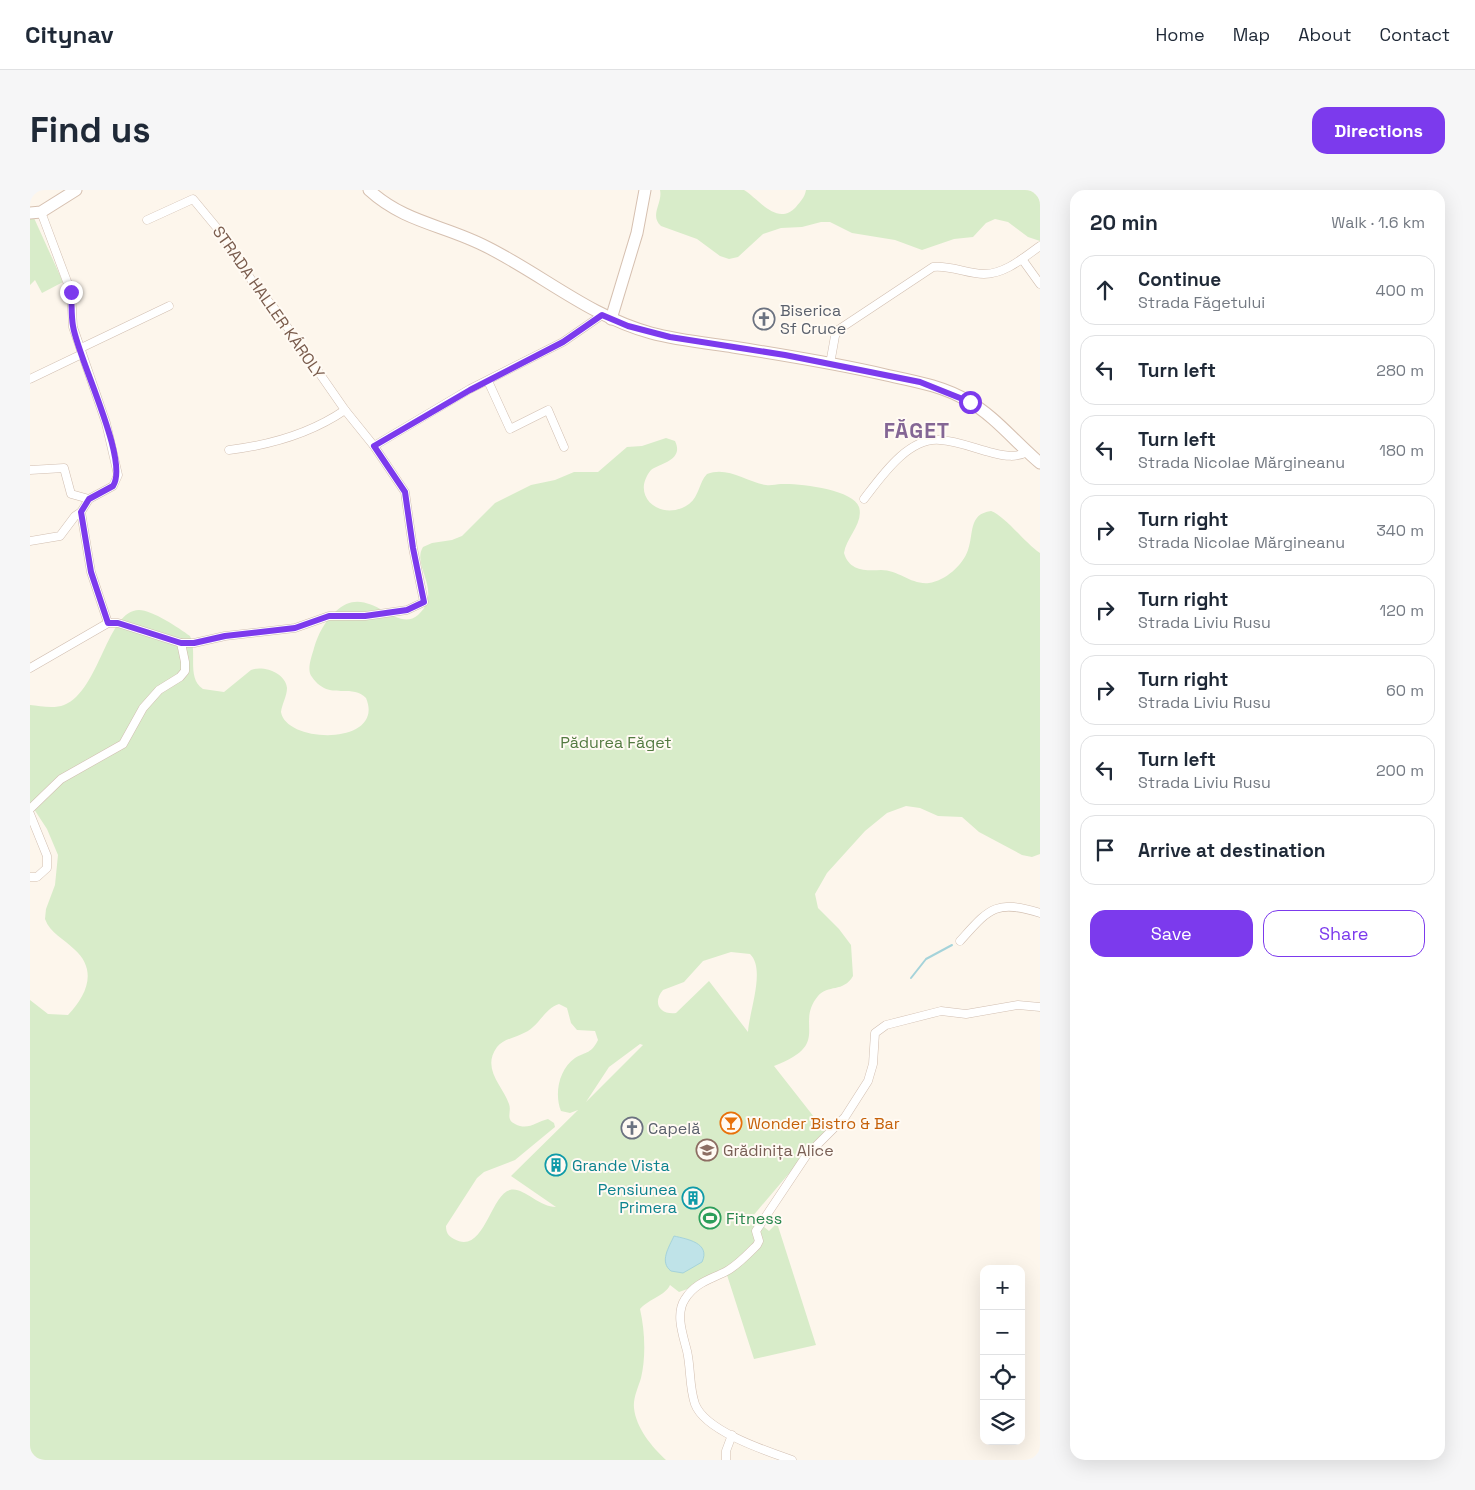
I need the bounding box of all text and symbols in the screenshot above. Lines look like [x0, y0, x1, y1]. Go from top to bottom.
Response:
text: Citynav [25, 19, 114, 50]
text: Home [1156, 23, 1205, 46]
text: Map [1233, 23, 1270, 46]
text: About [1298, 23, 1352, 46]
text: Contact [1380, 23, 1450, 46]
button: Directions [1312, 107, 1445, 154]
text: Find us [30, 108, 151, 152]
text: 20 min [1090, 209, 1158, 236]
text: Walk · 1.6 km [1331, 212, 1425, 233]
street label: STRADA HALLER KÁROLY [208, 222, 329, 383]
text: Continue [1138, 267, 1221, 292]
icon: ahead [1091, 276, 1119, 304]
text: 400 m [1376, 280, 1424, 301]
route end [60, 281, 83, 304]
text: Strada Făgetului [1138, 292, 1265, 313]
place label: Biserica Sf Cruce [780, 300, 846, 339]
church icon: Biserica Sf Cruce [752, 307, 776, 331]
icon: left [1091, 356, 1119, 384]
text: Turn left [1138, 358, 1216, 383]
text: 280 m [1376, 360, 1424, 381]
route start [959, 391, 982, 414]
district label: FĂGET [884, 417, 950, 444]
text: Turn left [1138, 427, 1216, 452]
icon: left [1091, 436, 1119, 464]
text: 180 m [1379, 440, 1424, 461]
text: Strada Nicolae Mărgineanu [1138, 452, 1345, 473]
text: Turn right [1138, 507, 1228, 532]
icon: right [1091, 516, 1119, 544]
text: 340 m [1376, 520, 1424, 541]
text: Strada Nicolae Mărgineanu [1138, 532, 1345, 553]
text: Turn right [1138, 587, 1228, 612]
icon: right [1091, 596, 1119, 624]
text: 120 m [1380, 600, 1424, 621]
text: Strada Liviu Rusu [1138, 612, 1271, 633]
text: Turn right [1138, 667, 1228, 692]
icon: right [1091, 676, 1119, 704]
text: 60 m [1386, 680, 1424, 701]
text: Strada Liviu Rusu [1138, 692, 1271, 713]
park label: Pădurea Făget [560, 732, 672, 753]
text: Turn left [1138, 747, 1216, 772]
icon: left [1091, 756, 1119, 784]
text: 200 m [1376, 760, 1424, 781]
text: Strada Liviu Rusu [1138, 772, 1271, 793]
icon: arrive [1091, 836, 1119, 864]
text: Arrive at destination [1138, 838, 1326, 863]
button: Save [1090, 910, 1253, 957]
button: Share [1263, 910, 1425, 957]
bar icon: Wonder Bistro & Bar [719, 1111, 743, 1135]
place label: Wonder Bistro & Bar [747, 1113, 900, 1134]
church icon: Capelă [620, 1116, 644, 1140]
place label: Capelă [648, 1118, 700, 1139]
school or university icon: Grădinița Alice [695, 1138, 719, 1162]
place label: Grădinița Alice [723, 1140, 834, 1161]
building icon: Grande Vista [544, 1153, 568, 1177]
place label: Grande Vista [572, 1155, 670, 1176]
place label: Pensiunea Primera [598, 1179, 677, 1218]
building icon: Pensiunea Primera [681, 1186, 705, 1210]
sports icon: Fitness [698, 1206, 722, 1230]
place label: Fitness [726, 1208, 782, 1229]
map controls [980, 1265, 1025, 1445]
button: + [980, 1265, 1025, 1310]
button: − [980, 1310, 1025, 1355]
button: locate [980, 1355, 1025, 1400]
button: layers [980, 1400, 1025, 1445]

